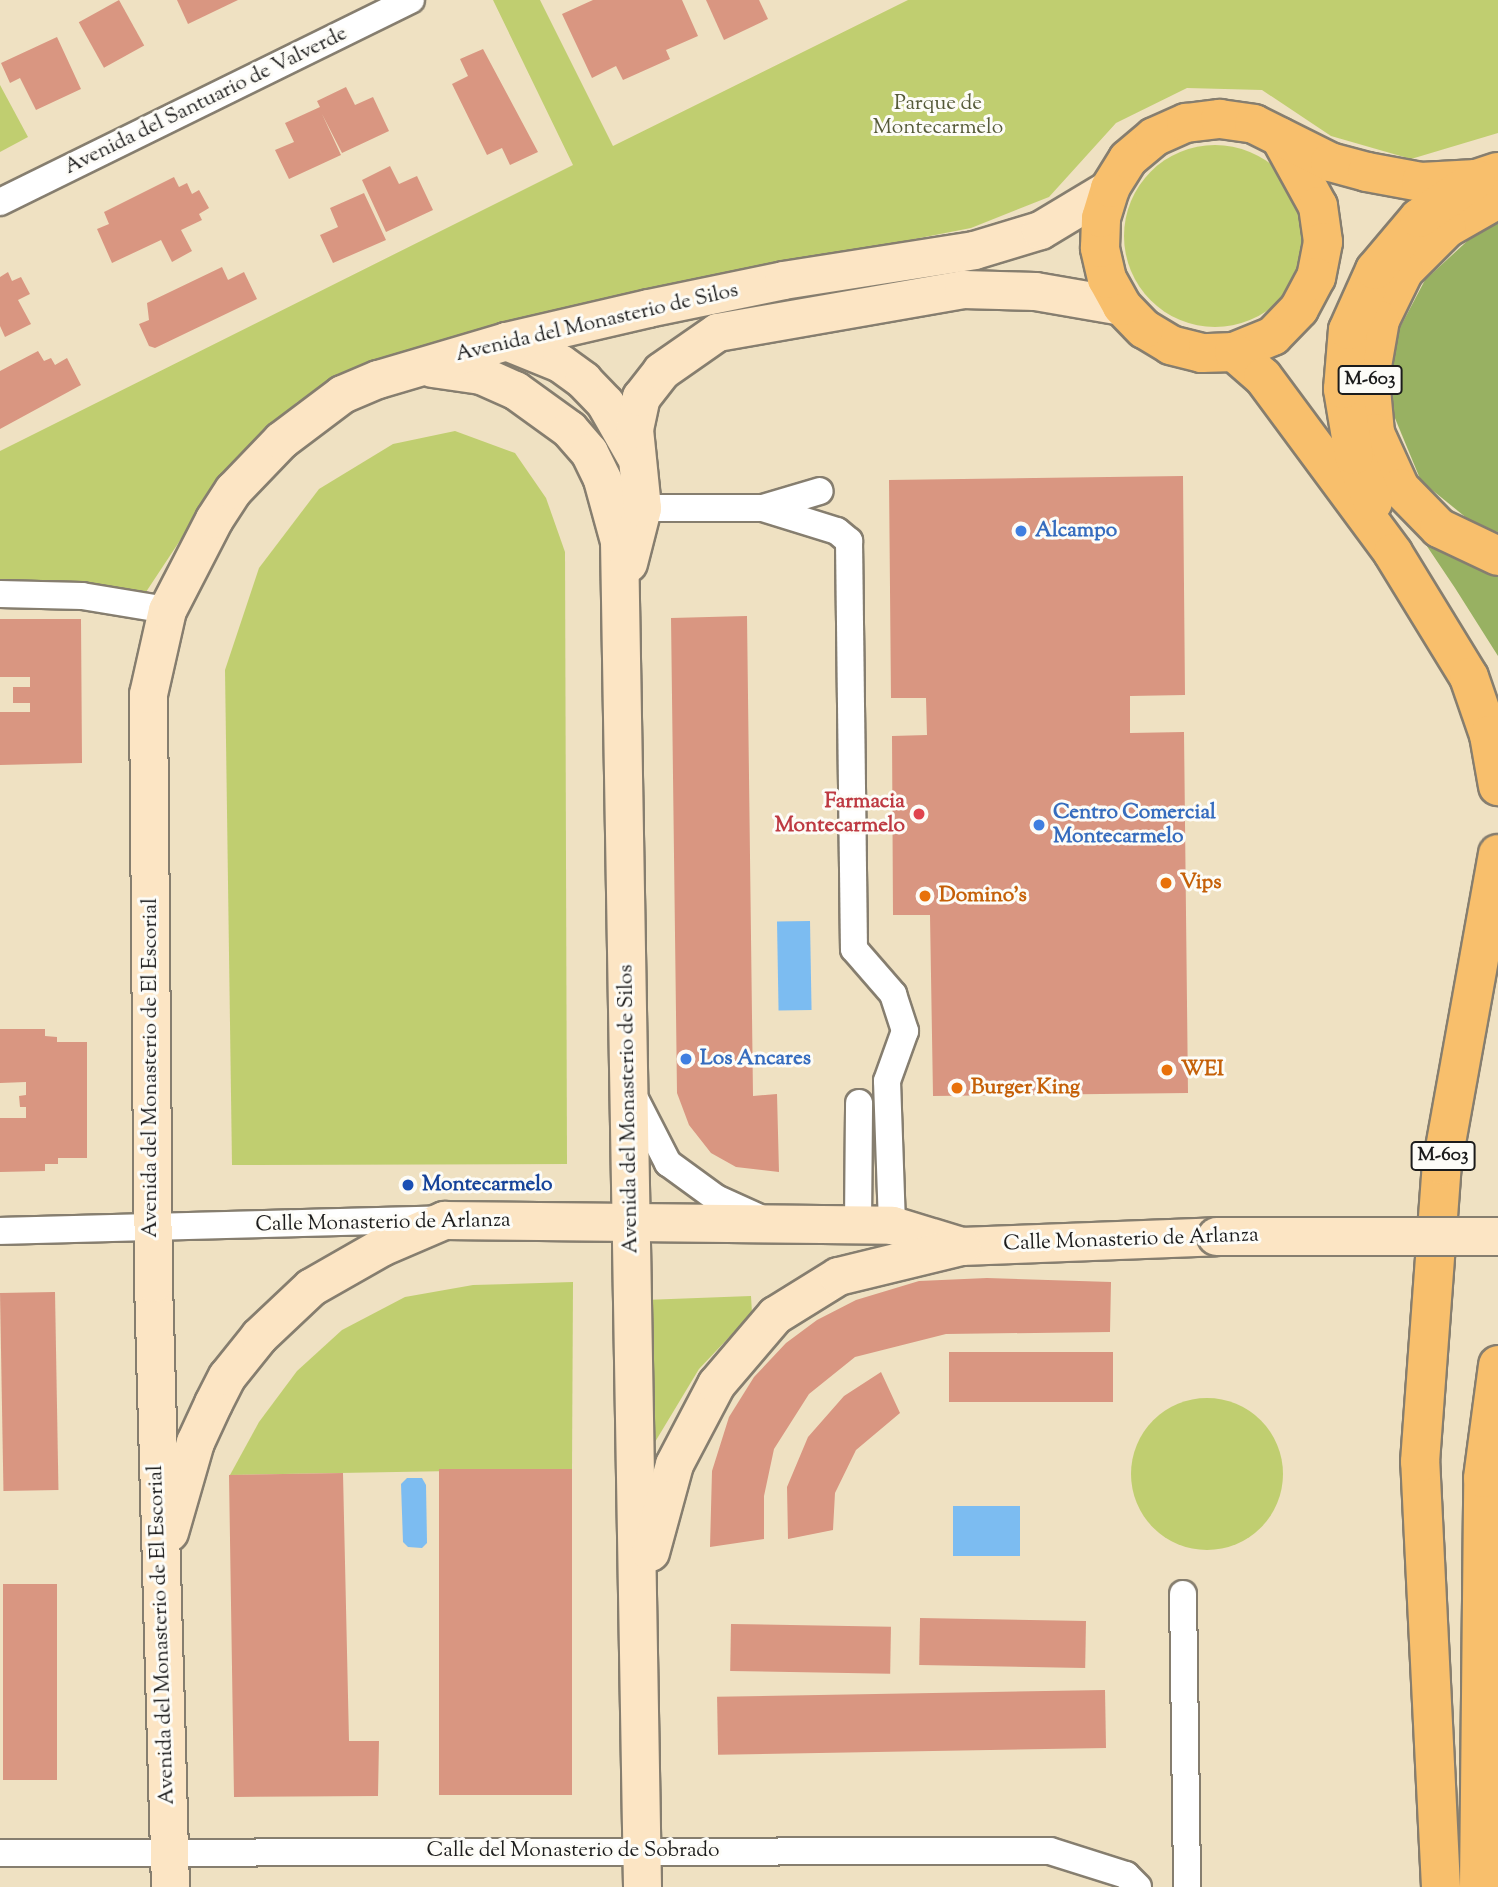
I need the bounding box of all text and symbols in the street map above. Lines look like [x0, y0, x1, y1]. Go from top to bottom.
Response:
street label: Avenida del Santuario de Valverde [61, 21, 351, 181]
park label: Parque de Montecarmelo [873, 91, 1003, 141]
street label: Avenida del Monasterio de Silos [453, 278, 741, 368]
road number: M-603 [1337, 364, 1403, 396]
place label: Alcampo [1035, 518, 1117, 544]
marker: Alcampo [1013, 523, 1029, 539]
place label: Farmacia Montecarmelo [775, 789, 905, 839]
place label: Centro Comercial Montecarmelo [1053, 800, 1216, 850]
marker: Farmacia Montecarmelo [911, 806, 927, 822]
marker: Centro Comercial Montecarmelo [1031, 817, 1047, 833]
place label: Vips [1180, 870, 1221, 896]
marker: Vips [1158, 875, 1174, 891]
place label: Domino's [939, 883, 1027, 909]
marker: Domino's [917, 888, 933, 904]
street label: Avenida del Monasterio de El Escorial [138, 898, 164, 1238]
street label: Avenida del Monasterio de Silos [614, 964, 644, 1254]
place label: Los Ancares [700, 1046, 811, 1072]
marker: Los Ancares [678, 1051, 694, 1067]
place label: WEI [1181, 1057, 1224, 1083]
marker: WEI [1159, 1062, 1175, 1078]
place label: Burger King [971, 1075, 1080, 1101]
marker: Burger King [949, 1080, 965, 1096]
road number: M-603 [1410, 1140, 1476, 1172]
place label: Montecarmelo [422, 1172, 552, 1198]
marker: Montecarmelo [400, 1177, 416, 1193]
street label: Calle Monasterio de Arlanza [255, 1208, 511, 1238]
street label: Calle Monasterio de Arlanza [1003, 1223, 1259, 1257]
street label: Avenida del Monasterio de El Escorial [143, 1465, 181, 1805]
street label: Calle del Monasterio de Sobrado [427, 1838, 719, 1864]

